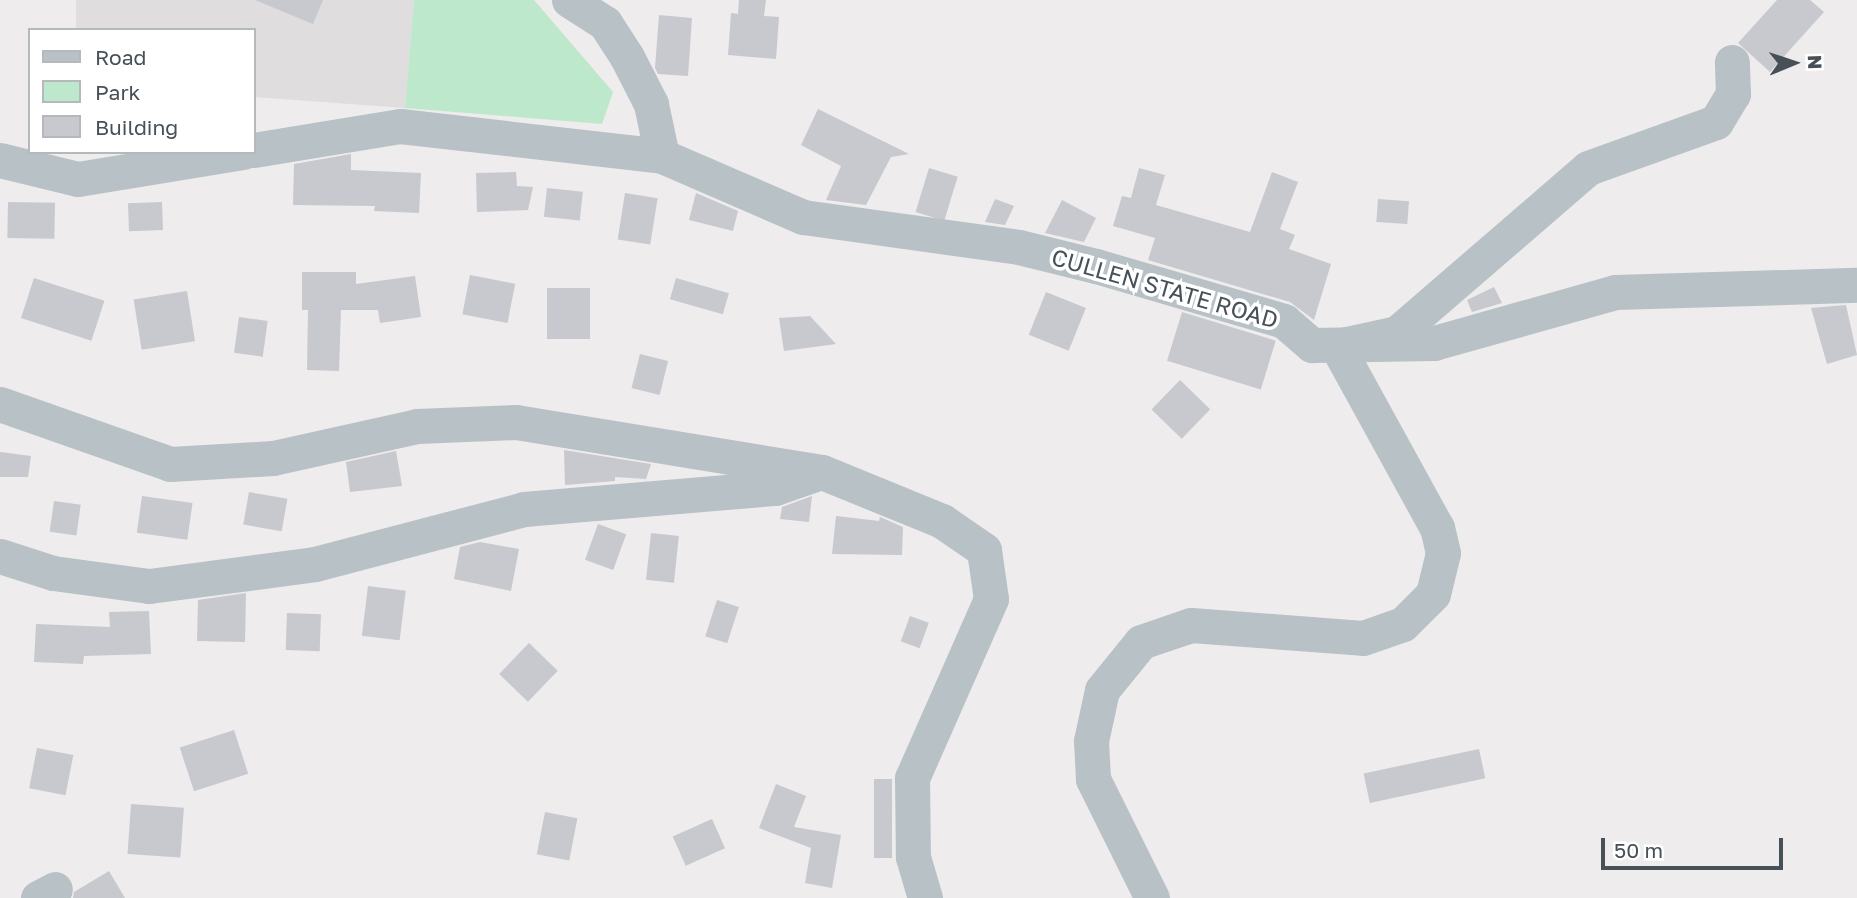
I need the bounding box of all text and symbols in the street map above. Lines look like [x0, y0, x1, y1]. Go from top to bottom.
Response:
legend [28, 28, 256, 154]
north arrow [1759, 28, 1829, 98]
text: Road [95, 44, 146, 70]
text: N [1804, 55, 1827, 70]
text: Park [95, 79, 140, 105]
text: Building [95, 114, 178, 140]
street label: CULLEN STATE ROAD [1049, 242, 1281, 334]
scale bar [1605, 824, 1787, 868]
text: 50 m [1614, 837, 1663, 863]

